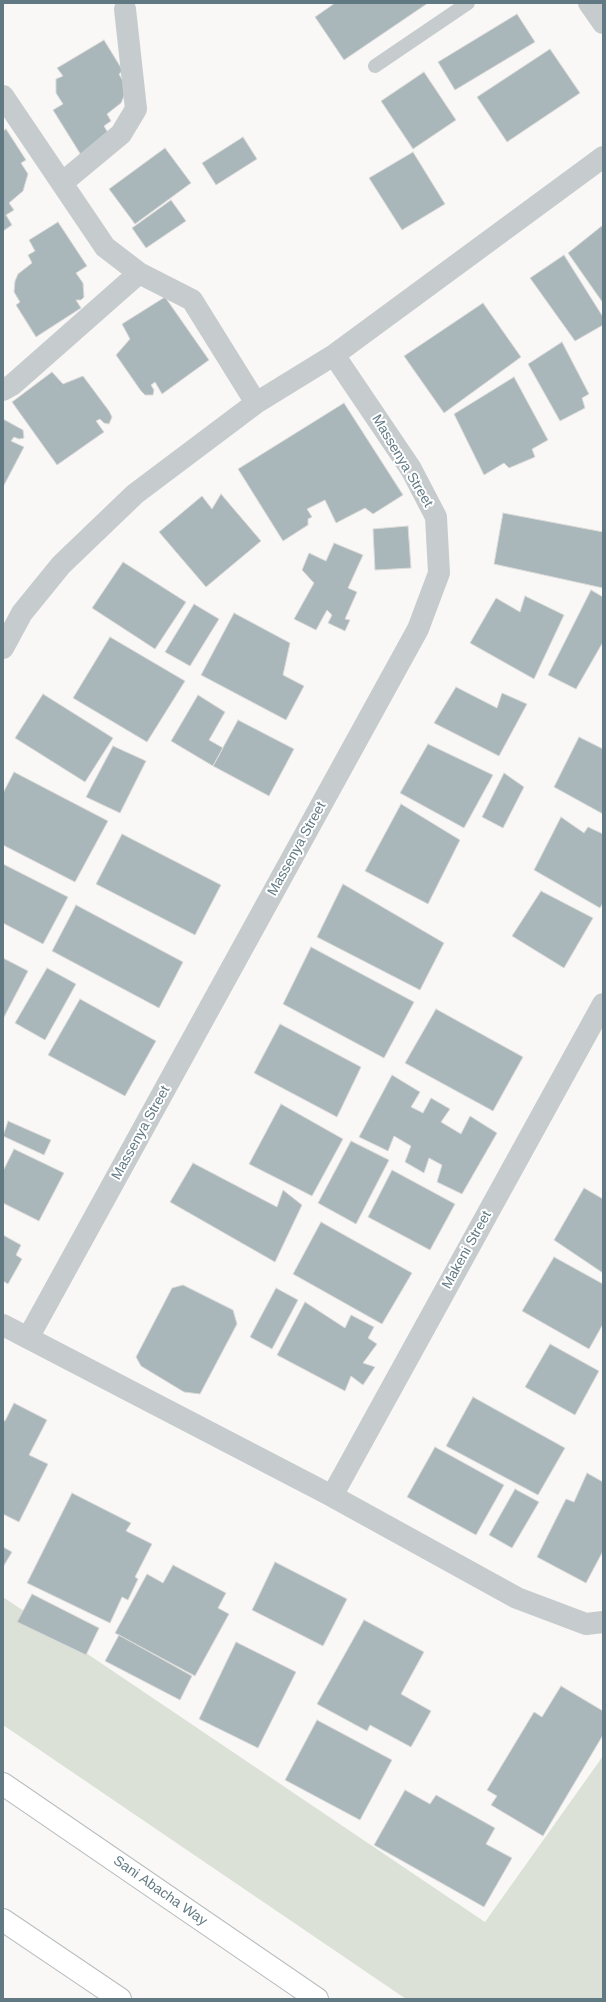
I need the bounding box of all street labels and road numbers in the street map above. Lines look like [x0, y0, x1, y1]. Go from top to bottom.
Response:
street label: Massenya Street [368, 412, 436, 510]
street label: Massenya Street [264, 799, 330, 899]
street label: Massenya Street [108, 1083, 174, 1183]
street label: Makeni Street [439, 1208, 495, 1292]
street label: Sani Abacha Way [110, 1852, 210, 1930]

